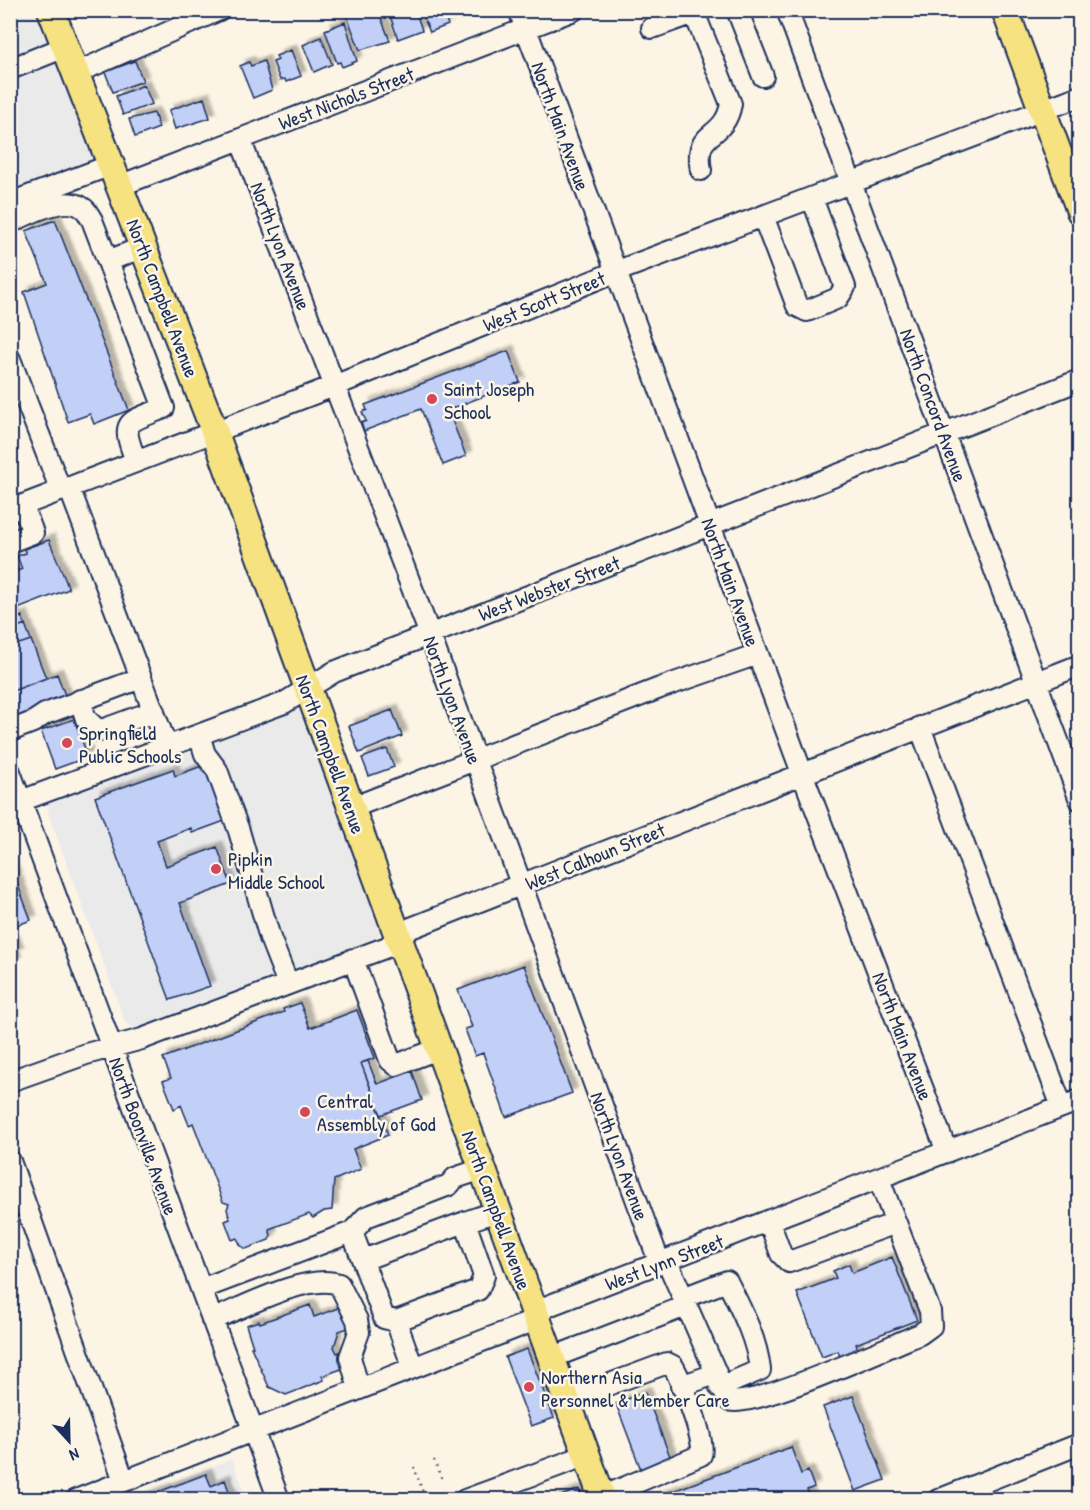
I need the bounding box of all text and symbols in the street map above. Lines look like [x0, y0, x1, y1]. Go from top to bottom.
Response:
street label: North Main Avenue [525, 58, 597, 194]
street label: West Nichols Street [274, 59, 419, 136]
street label: North Lyon Avenue [244, 178, 318, 314]
street label: North Campbell Avenue [120, 215, 206, 381]
street label: West Scott Street [479, 264, 610, 338]
street label: North Concord Avenue [894, 325, 974, 485]
place label: Saint Joseph School [444, 375, 534, 425]
marker: Saint Joseph School [425, 392, 439, 406]
street label: North Main Avenue [695, 514, 767, 650]
street label: West Webster Street [474, 548, 625, 627]
street label: North Lyon Avenue [417, 632, 489, 768]
street label: North Campbell Avenue [290, 671, 372, 837]
place label: Springfield Public Schools [79, 719, 182, 769]
marker: Springfield Public Schools [60, 736, 74, 750]
street label: West Calhoun Street [521, 815, 670, 896]
place label: Pipkin Middle School [228, 845, 325, 895]
marker: Pipkin Middle School [209, 862, 223, 876]
street label: North Main Avenue [866, 968, 940, 1104]
street label: North Boonville Avenue [103, 1053, 185, 1219]
place label: Central Assembly of God [317, 1087, 436, 1137]
street label: North Lyon Avenue [584, 1088, 656, 1224]
marker: Central Assembly of God [298, 1105, 312, 1119]
street label: North Campbell Avenue [456, 1127, 538, 1293]
street label: West Lynn Street [601, 1227, 728, 1297]
place label: Northern Asia Personnel & Member Care [541, 1363, 730, 1413]
marker: Northern Asia Personnel & Member Care [522, 1380, 536, 1394]
north arrow [39, 1411, 99, 1471]
text: N [66, 1443, 83, 1467]

